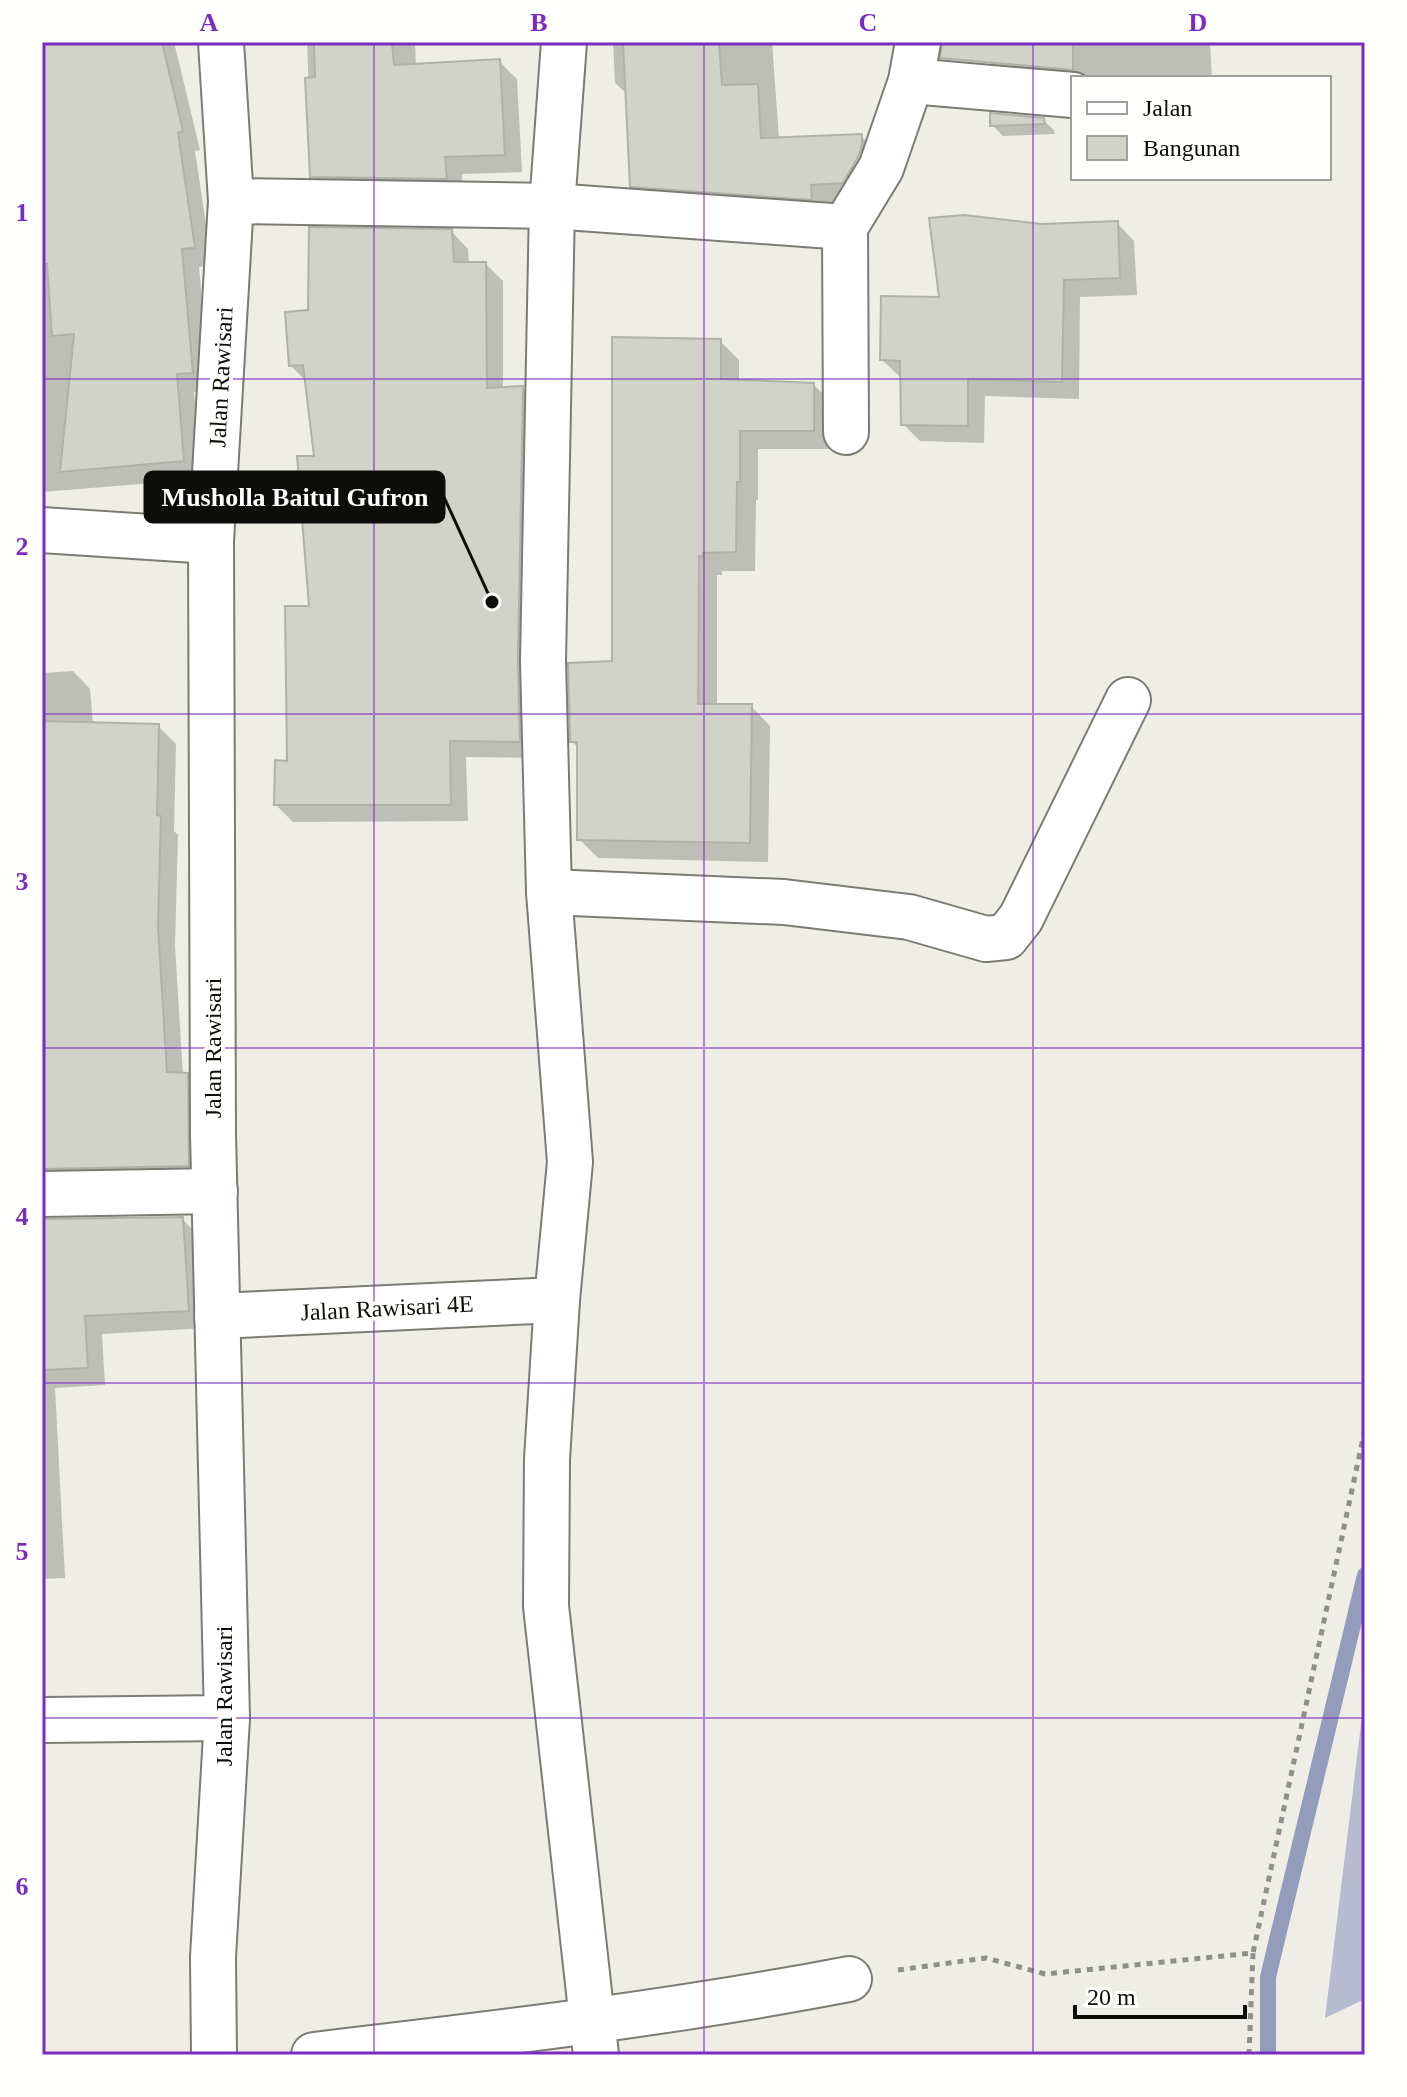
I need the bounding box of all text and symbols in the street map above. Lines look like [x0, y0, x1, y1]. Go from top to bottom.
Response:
text: A [200, 8, 219, 37]
text: B [530, 8, 548, 37]
text: C [859, 8, 877, 37]
text: D [1189, 8, 1207, 37]
legend [1071, 76, 1331, 180]
text: Jalan [1143, 95, 1192, 121]
text: Bangunan [1143, 135, 1240, 161]
text: 1 [16, 198, 29, 227]
street label: Jalan Rawisari [204, 306, 238, 448]
callout: Musholla Baitul Gufron [145, 472, 444, 522]
text: Musholla Baitul Gufron [162, 483, 429, 512]
text: 2 [16, 532, 29, 561]
text: 3 [16, 867, 29, 896]
street label: Jalan Rawisari [200, 977, 226, 1118]
text: 4 [16, 1202, 29, 1231]
street label: Jalan Rawisari 4E [300, 1290, 474, 1326]
text: 5 [16, 1537, 29, 1566]
street label: Jalan Rawisari [211, 1625, 237, 1766]
text: 6 [16, 1872, 29, 1901]
scale bar [1075, 1969, 1245, 2019]
text: 20 m [1087, 1984, 1136, 2010]

